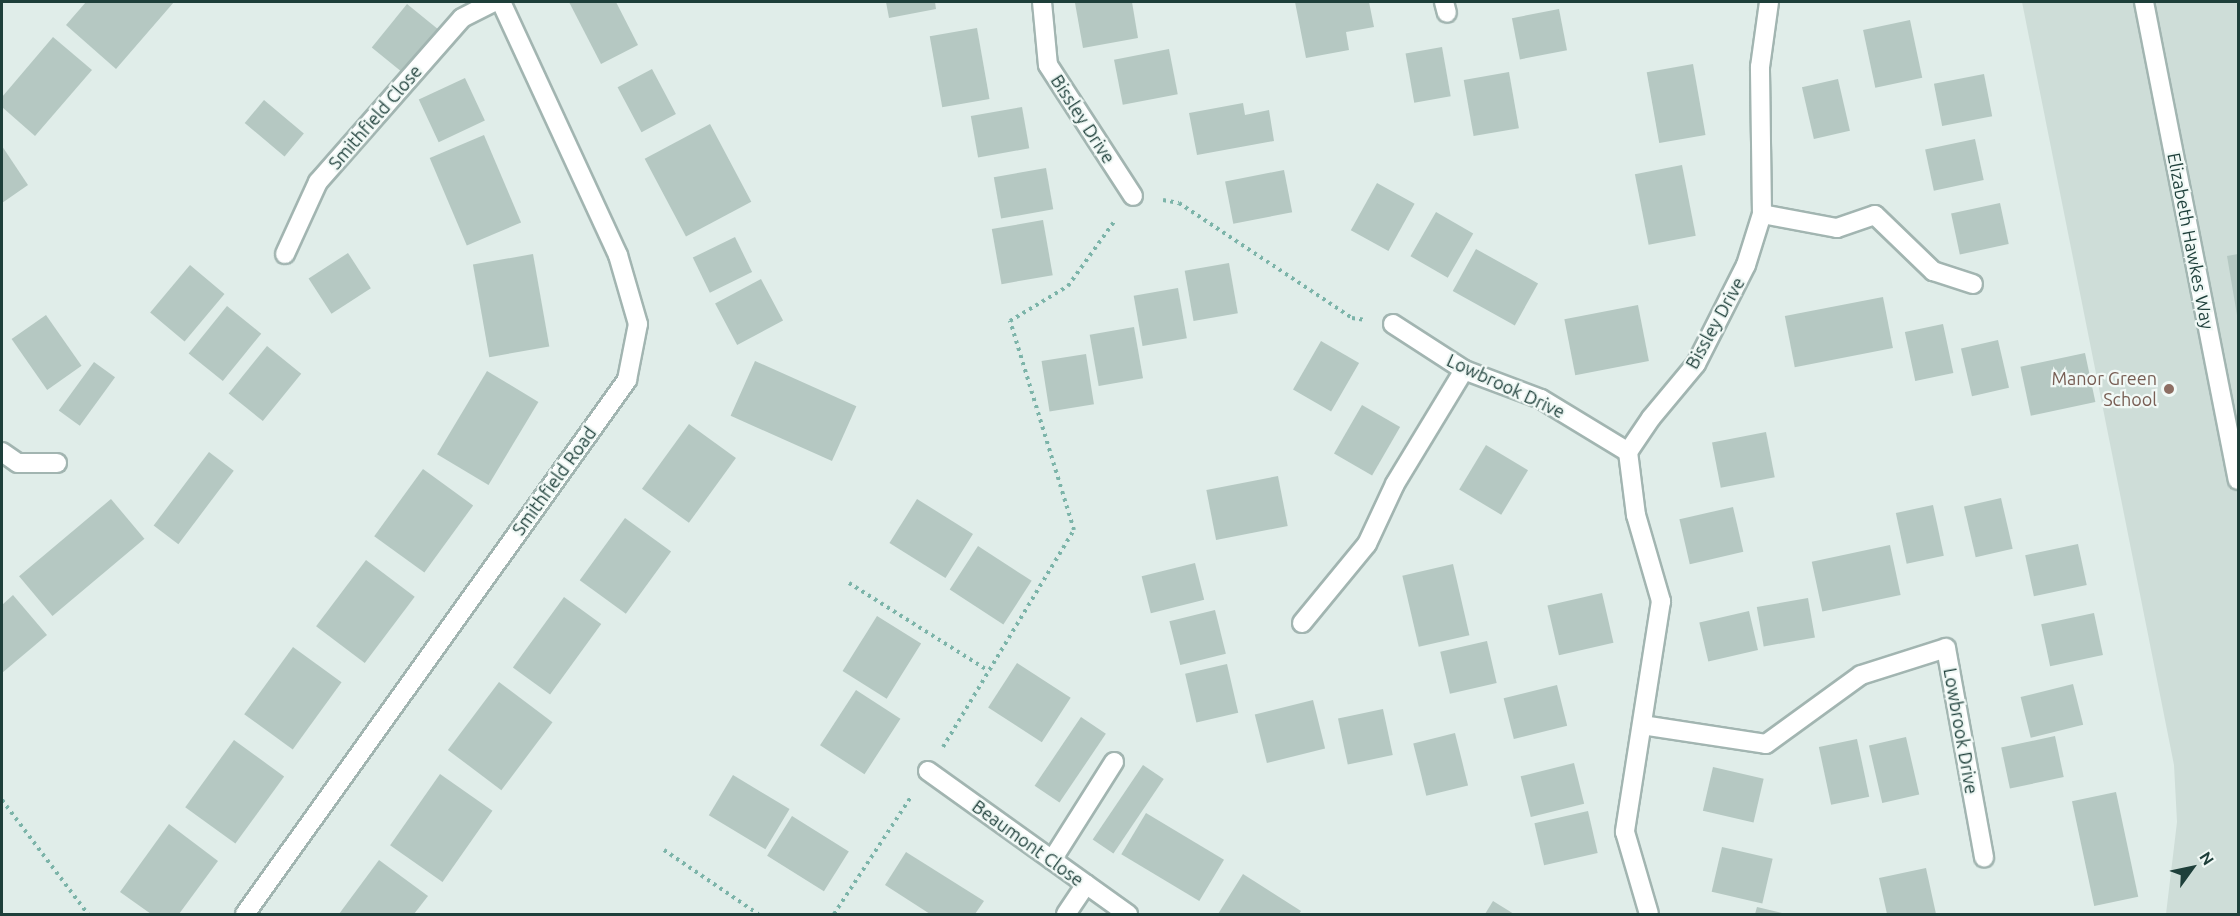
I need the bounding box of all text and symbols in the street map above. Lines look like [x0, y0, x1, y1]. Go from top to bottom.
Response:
street label: Smithfield Close [324, 60, 426, 174]
street label: Bissley Drive [1046, 71, 1120, 167]
street label: Elizabeth Hawkes Way [2163, 151, 2219, 331]
street label: Bissley Drive [1681, 273, 1749, 373]
street label: Lowbrook Drive [1444, 349, 1568, 423]
place label: Manor Green School [2051, 368, 2157, 410]
marker: Manor Green School [2162, 382, 2176, 396]
street label: Smithfield Road [507, 423, 601, 539]
street label: Lowbrook Drive [1939, 666, 1983, 796]
street label: Beaumont Close [968, 795, 1088, 891]
north arrow [2162, 838, 2222, 898]
text: N [2196, 848, 2218, 868]

